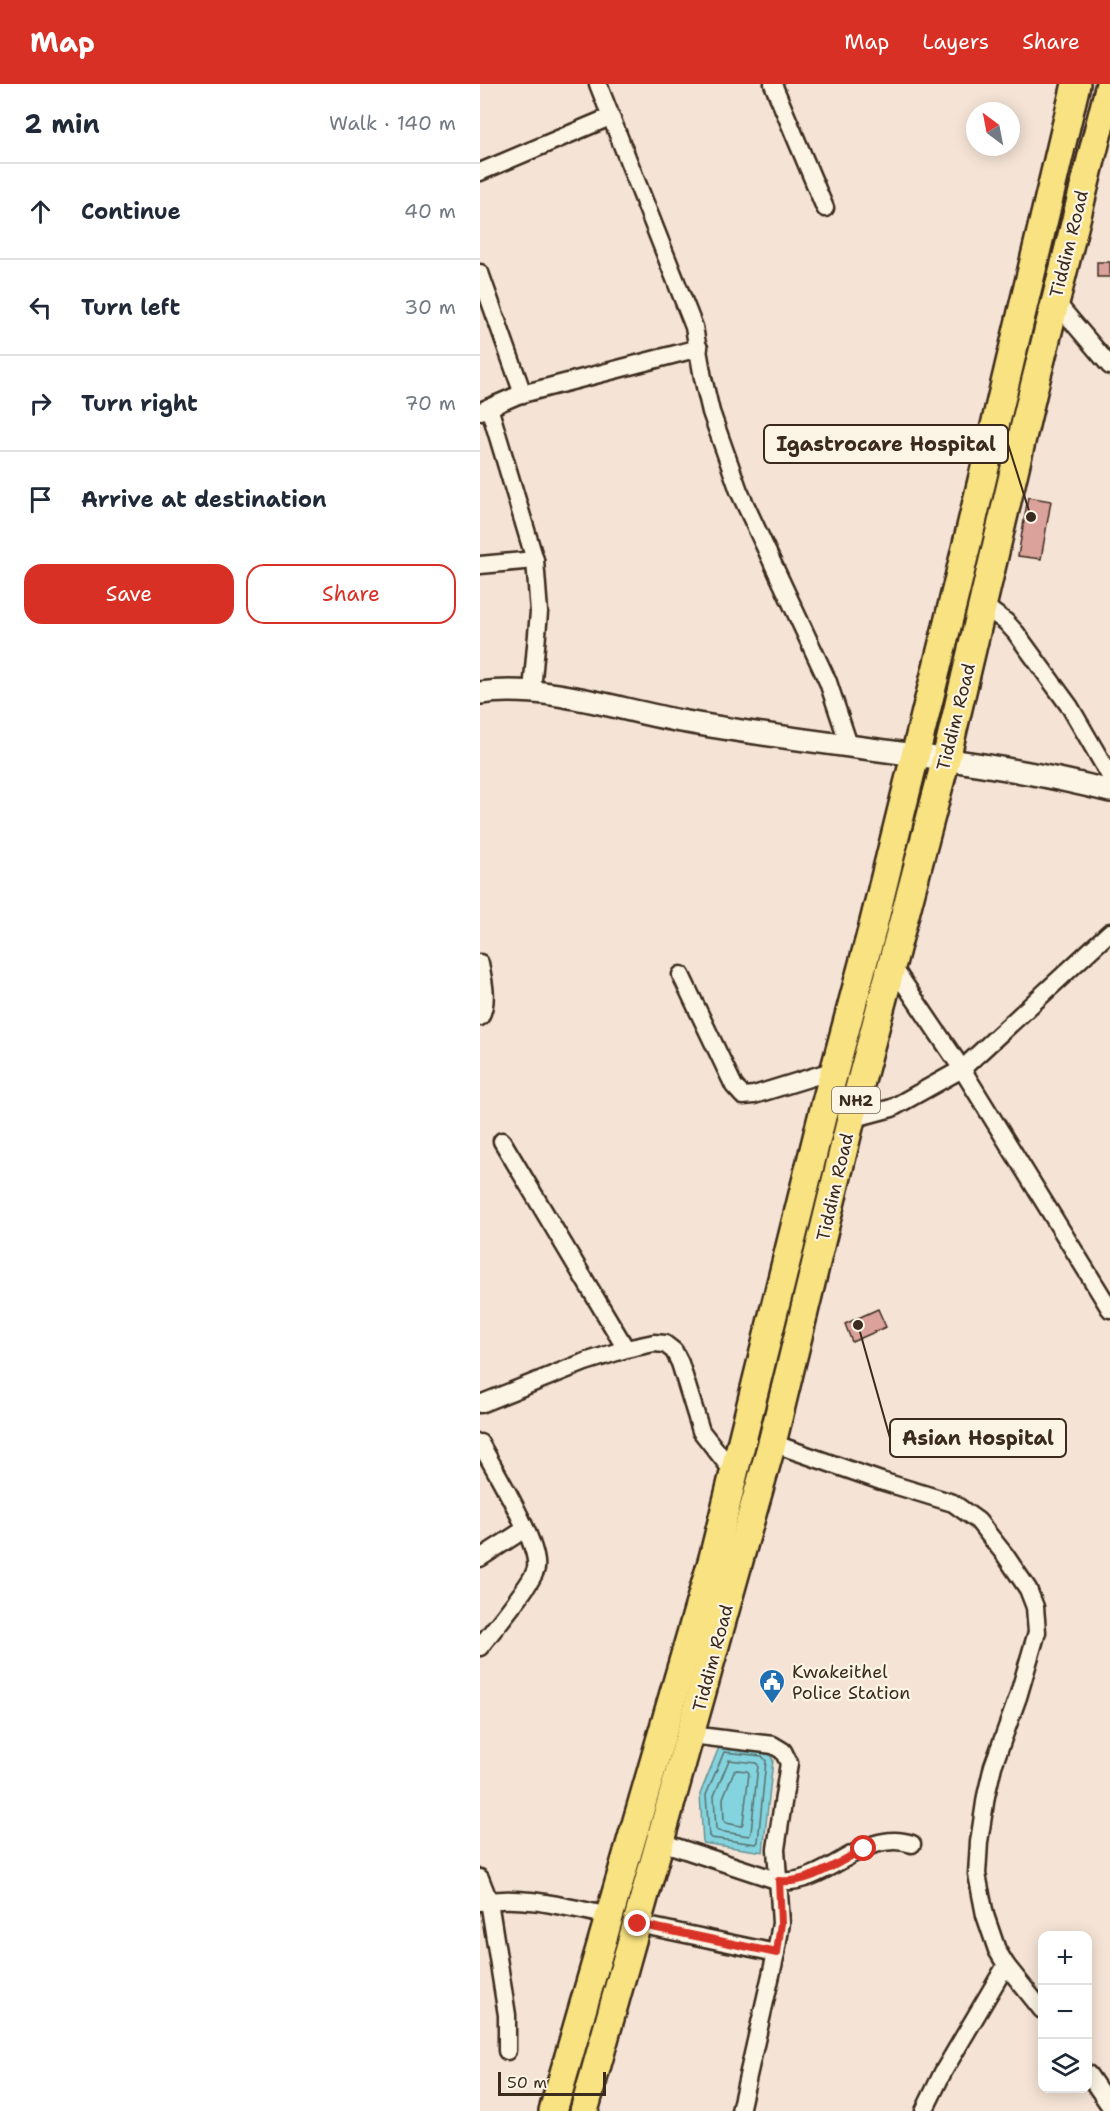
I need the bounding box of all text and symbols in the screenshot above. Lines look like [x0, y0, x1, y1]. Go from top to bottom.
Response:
text: Map [30, 23, 95, 61]
text: Map [844, 28, 889, 56]
text: Layers [922, 28, 989, 56]
text: Share [1022, 28, 1080, 56]
north arrow [966, 102, 1020, 156]
text: 2 min [24, 106, 100, 141]
text: Walk · 140 m [329, 110, 456, 136]
street label: Tiddim Road [1044, 188, 1094, 300]
icon: ahead [24, 195, 57, 228]
text: Continue [81, 197, 181, 226]
text: 40 m [404, 198, 456, 224]
icon: left [24, 291, 57, 324]
text: Turn left [81, 293, 180, 322]
text: 30 m [404, 294, 456, 320]
icon: right [24, 387, 57, 420]
text: Turn right [81, 389, 198, 418]
text: 70 m [404, 390, 456, 416]
callout: Igastrocare Hospital [764, 425, 1008, 463]
text: Igastrocare Hospital [776, 431, 996, 457]
icon: arrive [24, 483, 57, 516]
text: Arrive at destination [81, 485, 327, 514]
button: Save [24, 564, 234, 624]
button: Share [246, 564, 456, 624]
street label: Tiddim Road [931, 661, 981, 773]
road number: NH2 [832, 1087, 880, 1113]
street label: Tiddim Road [811, 1131, 859, 1243]
callout: Asian Hospital [890, 1419, 1066, 1457]
text: Asian Hospital [902, 1425, 1054, 1451]
street label: Tiddim Road [687, 1602, 739, 1714]
place label: Kwakeithel Police Station [792, 1660, 910, 1705]
public building icon: Kwakeithel Police Station [757, 1667, 787, 1705]
route start [850, 1835, 876, 1861]
route end [624, 1910, 650, 1936]
map controls [1038, 1931, 1092, 2093]
button: + [1038, 1931, 1092, 1985]
button: − [1038, 1985, 1092, 2039]
button: layers [1038, 2039, 1092, 2093]
scale bar [498, 2069, 606, 2096]
text: 50 m [507, 2072, 547, 2093]

